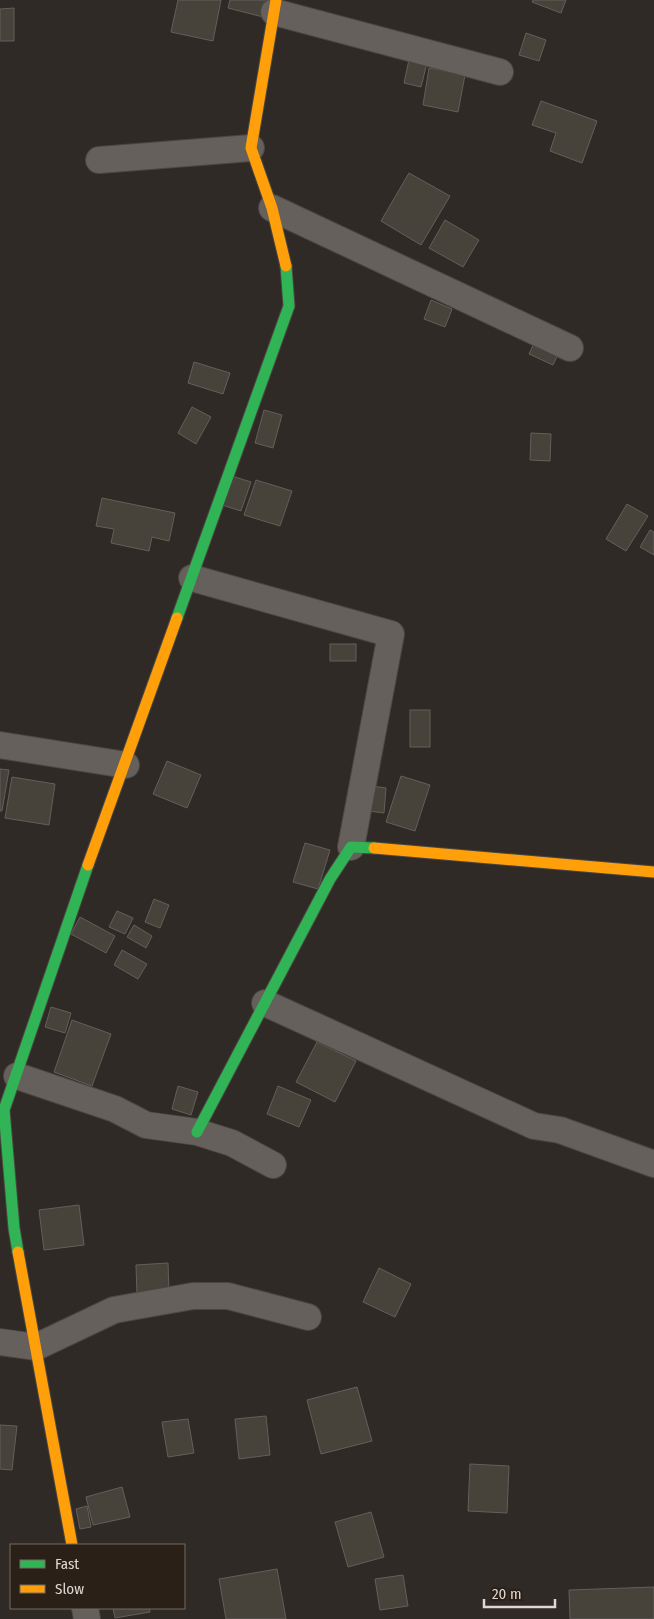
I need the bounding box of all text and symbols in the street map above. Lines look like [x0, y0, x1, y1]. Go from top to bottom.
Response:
legend [10, 1544, 185, 1609]
text: Fast [55, 1555, 79, 1573]
scale bar [484, 1576, 555, 1608]
text: Slow [55, 1580, 84, 1598]
text: 20 m [492, 1585, 522, 1603]

